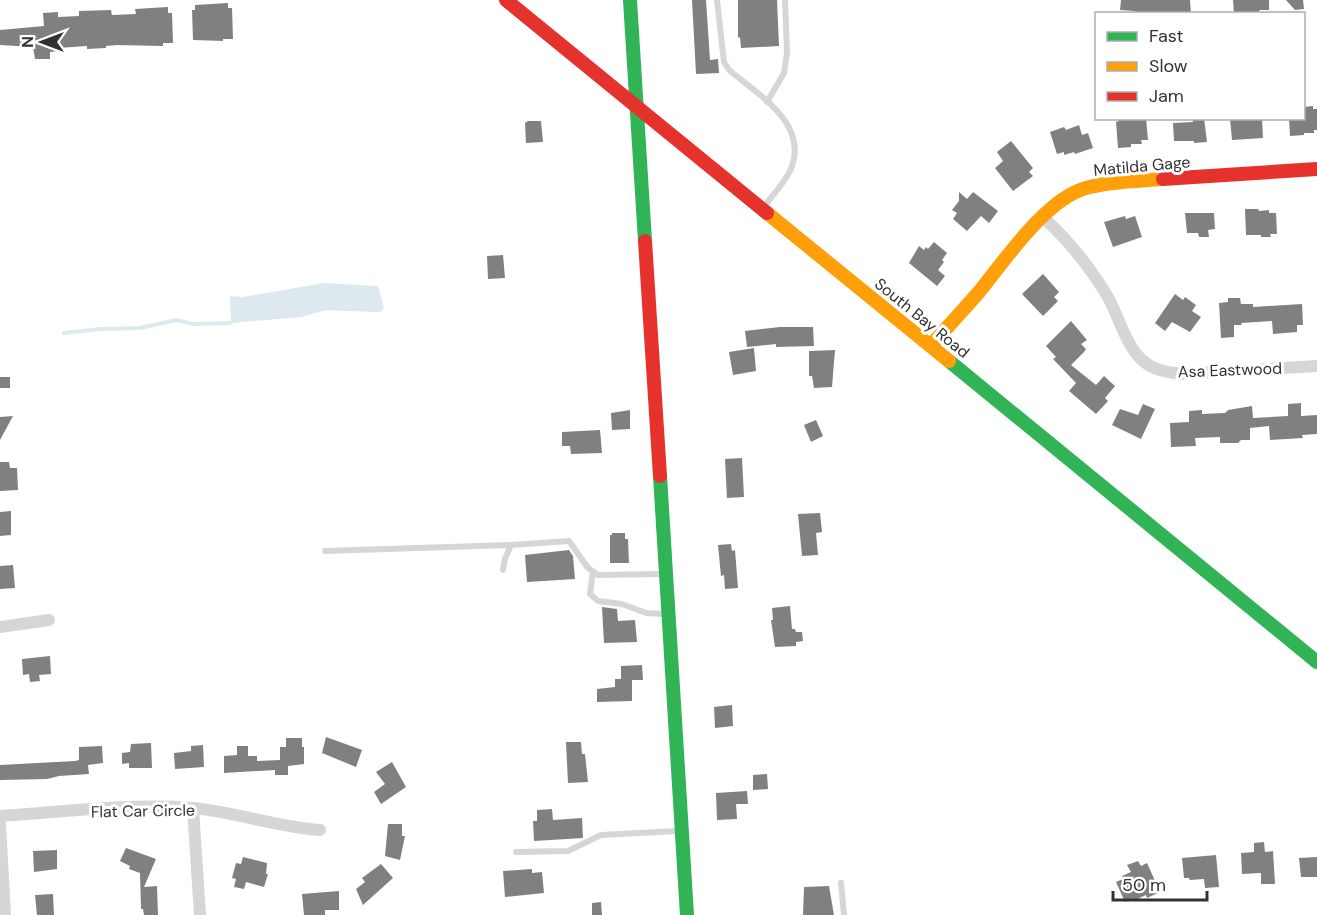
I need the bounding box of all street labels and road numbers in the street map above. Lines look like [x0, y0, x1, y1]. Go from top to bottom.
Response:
street label: Matilda Gage [1093, 151, 1191, 181]
street label: South Bay Road [870, 273, 974, 363]
street label: Asa Eastwood [1178, 358, 1282, 382]
street label: Flat Car Circle [91, 800, 195, 822]

